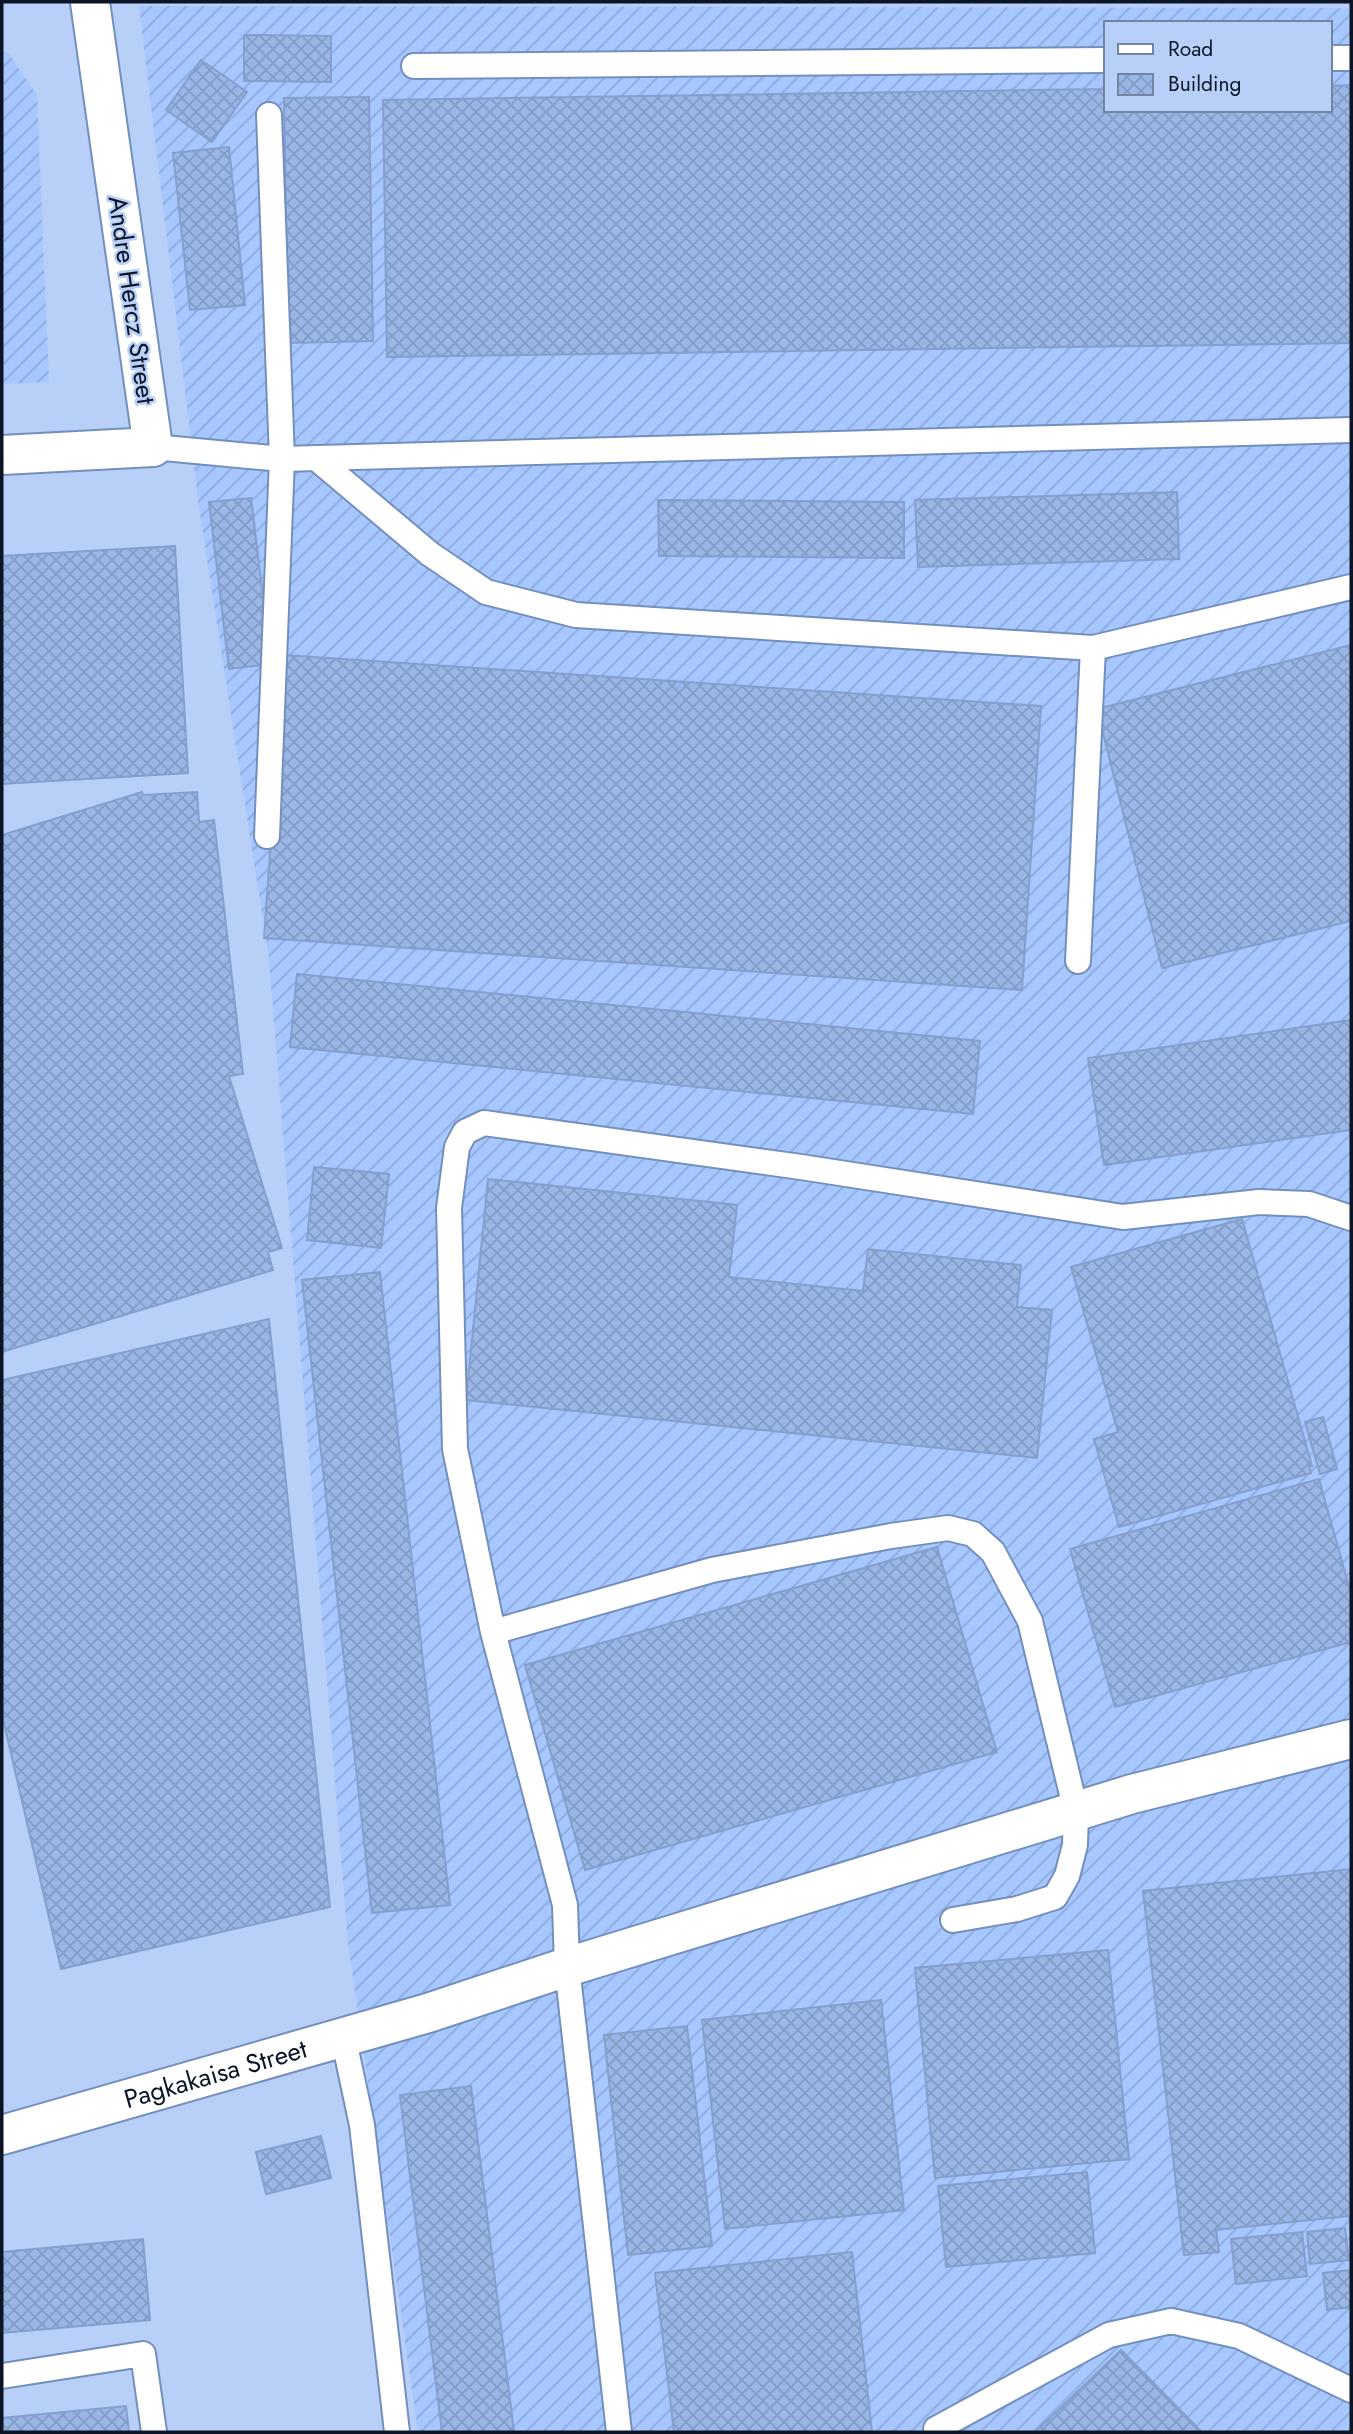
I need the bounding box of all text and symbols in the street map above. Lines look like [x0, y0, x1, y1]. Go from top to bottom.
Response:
legend [1104, 21, 1332, 112]
text: Road [1168, 34, 1213, 64]
text: Building [1168, 69, 1241, 99]
street label: Andre Hercz Street [99, 193, 166, 407]
street label: Pagkakaisa Street [120, 2029, 312, 2118]

